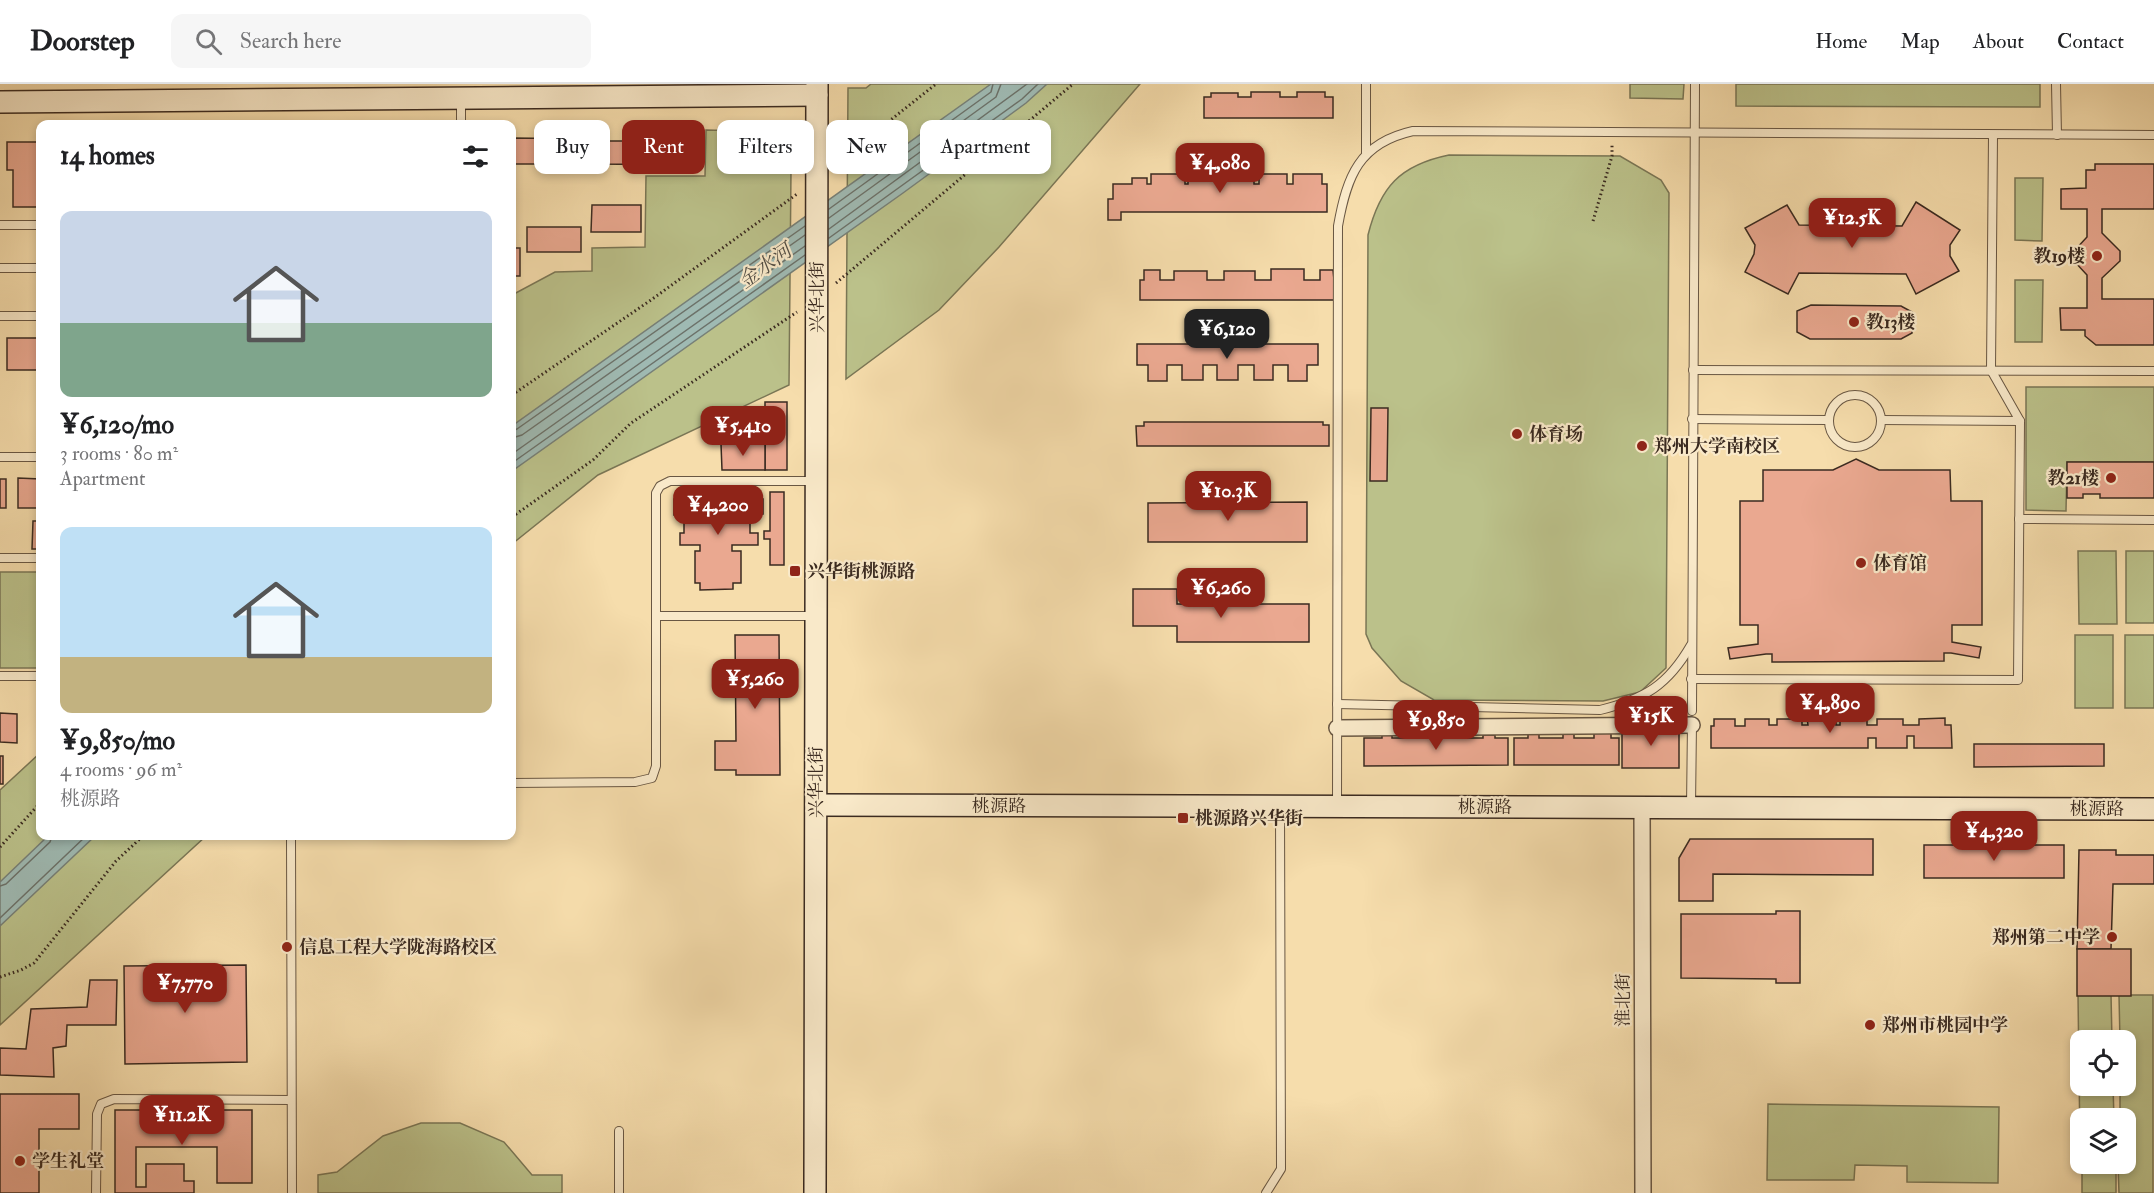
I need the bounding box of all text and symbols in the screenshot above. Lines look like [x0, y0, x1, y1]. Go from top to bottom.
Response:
search box [171, 14, 591, 68]
text: Doorstep [30, 24, 135, 59]
icon: search [192, 25, 225, 58]
text: Search here [240, 27, 341, 55]
text: Home [1815, 28, 1867, 55]
text: Map [1900, 28, 1940, 55]
text: About [1973, 28, 2024, 55]
text: Contact [2057, 28, 2124, 55]
chip: Buy [534, 120, 610, 174]
chip: Rent [622, 120, 705, 174]
chip: Filters [717, 120, 814, 174]
chip: New [826, 120, 908, 174]
chip: Apartment [920, 120, 1051, 174]
text: 14 homes [60, 140, 155, 172]
icon: filters [459, 140, 492, 173]
pin: ¥4,080 [1171, 143, 1269, 194]
text: ¥4,080 [1190, 150, 1250, 175]
pin: ¥12.5K [1803, 198, 1901, 249]
text: ¥12.5K [1823, 205, 1881, 230]
water label: 金水河 [733, 236, 799, 294]
place label: 教19楼 [2033, 245, 2085, 268]
marker: 教19楼 [2090, 249, 2104, 263]
icon: home [222, 250, 330, 358]
street label: 兴华北街 [806, 261, 829, 333]
pin: ¥6,120 [1178, 309, 1276, 360]
place label: 教13楼 [1866, 311, 1915, 334]
marker: 教13楼 [1847, 315, 1861, 329]
text: ¥6,120 [1198, 316, 1256, 341]
pin: ¥5,410 [694, 406, 792, 457]
text: ¥6,120/mo [60, 409, 174, 441]
text: ¥5,410 [715, 413, 771, 438]
place label: 体育场 [1529, 423, 1583, 446]
marker: 体育场 [1510, 427, 1524, 441]
place label: 郑州大学南校区 [1654, 435, 1780, 458]
marker: 郑州大学南校区 [1635, 439, 1649, 453]
text: 3 rooms · 80 m² [60, 441, 178, 466]
text: Apartment [60, 466, 145, 491]
place label: 教21楼 [2047, 467, 2099, 490]
pin: ¥10.3K [1179, 471, 1277, 522]
marker: 教21楼 [2104, 471, 2118, 485]
text: ¥10.3K [1199, 478, 1257, 503]
pin: ¥4,200 [669, 485, 767, 536]
text: ¥4,200 [687, 492, 749, 517]
place label: 体育馆 [1873, 552, 1927, 575]
marker: 体育馆 [1854, 556, 1868, 570]
place label: 兴华街桃源路 [807, 560, 915, 583]
marker: 兴华街桃源路 [788, 564, 802, 578]
icon: home [222, 566, 330, 674]
pin: ¥6,260 [1172, 568, 1270, 619]
text: ¥6,260 [1191, 575, 1251, 600]
pin: ¥5,260 [706, 659, 804, 710]
text: ¥5,260 [726, 666, 784, 691]
pin: ¥4,890 [1781, 683, 1879, 734]
text: ¥4,890 [1800, 690, 1860, 715]
pin: ¥15K [1615, 696, 1687, 747]
pin: ¥9,850 [1387, 700, 1485, 751]
text: ¥15K [1629, 703, 1673, 728]
text: ¥9,850 [1407, 707, 1465, 732]
text: ¥9,850/mo [60, 725, 175, 757]
street label: 兴华北街 [805, 746, 828, 818]
text: 4 rooms · 96 m² [60, 757, 182, 782]
text: 桃源路 [60, 786, 120, 811]
street label: 桃源路 [972, 795, 1026, 818]
street label: 桃源路 [1458, 796, 1512, 819]
street label: 桃源路 [2070, 798, 2124, 821]
place label: 桃源路兴华街 [1195, 807, 1303, 830]
marker: 桃源路兴华街 [1176, 811, 1190, 825]
pin: ¥4,320 [1945, 811, 2043, 862]
text: ¥4,320 [1964, 818, 2024, 843]
place label: 郑州第二中学 [1992, 926, 2100, 949]
marker: 郑州第二中学 [2105, 930, 2119, 944]
place label: 信息工程大学陇海路校区 [299, 936, 497, 959]
marker: 信息工程大学陇海路校区 [280, 940, 294, 954]
pin: ¥7,770 [136, 963, 234, 1014]
text: ¥7,770 [157, 970, 213, 995]
street label: 淮北街 [1612, 973, 1635, 1027]
place label: 郑州市桃园中学 [1882, 1014, 2008, 1037]
marker: 郑州市桃园中学 [1863, 1018, 1877, 1032]
map controls [2070, 1030, 2136, 1174]
button: locate [2070, 1030, 2136, 1096]
pin: ¥11.2K [133, 1095, 231, 1146]
text: ¥11.2K [153, 1102, 211, 1127]
button: layers [2070, 1108, 2136, 1174]
place label: 学生礼堂 [32, 1150, 104, 1173]
marker: 学生礼堂 [13, 1154, 27, 1168]

